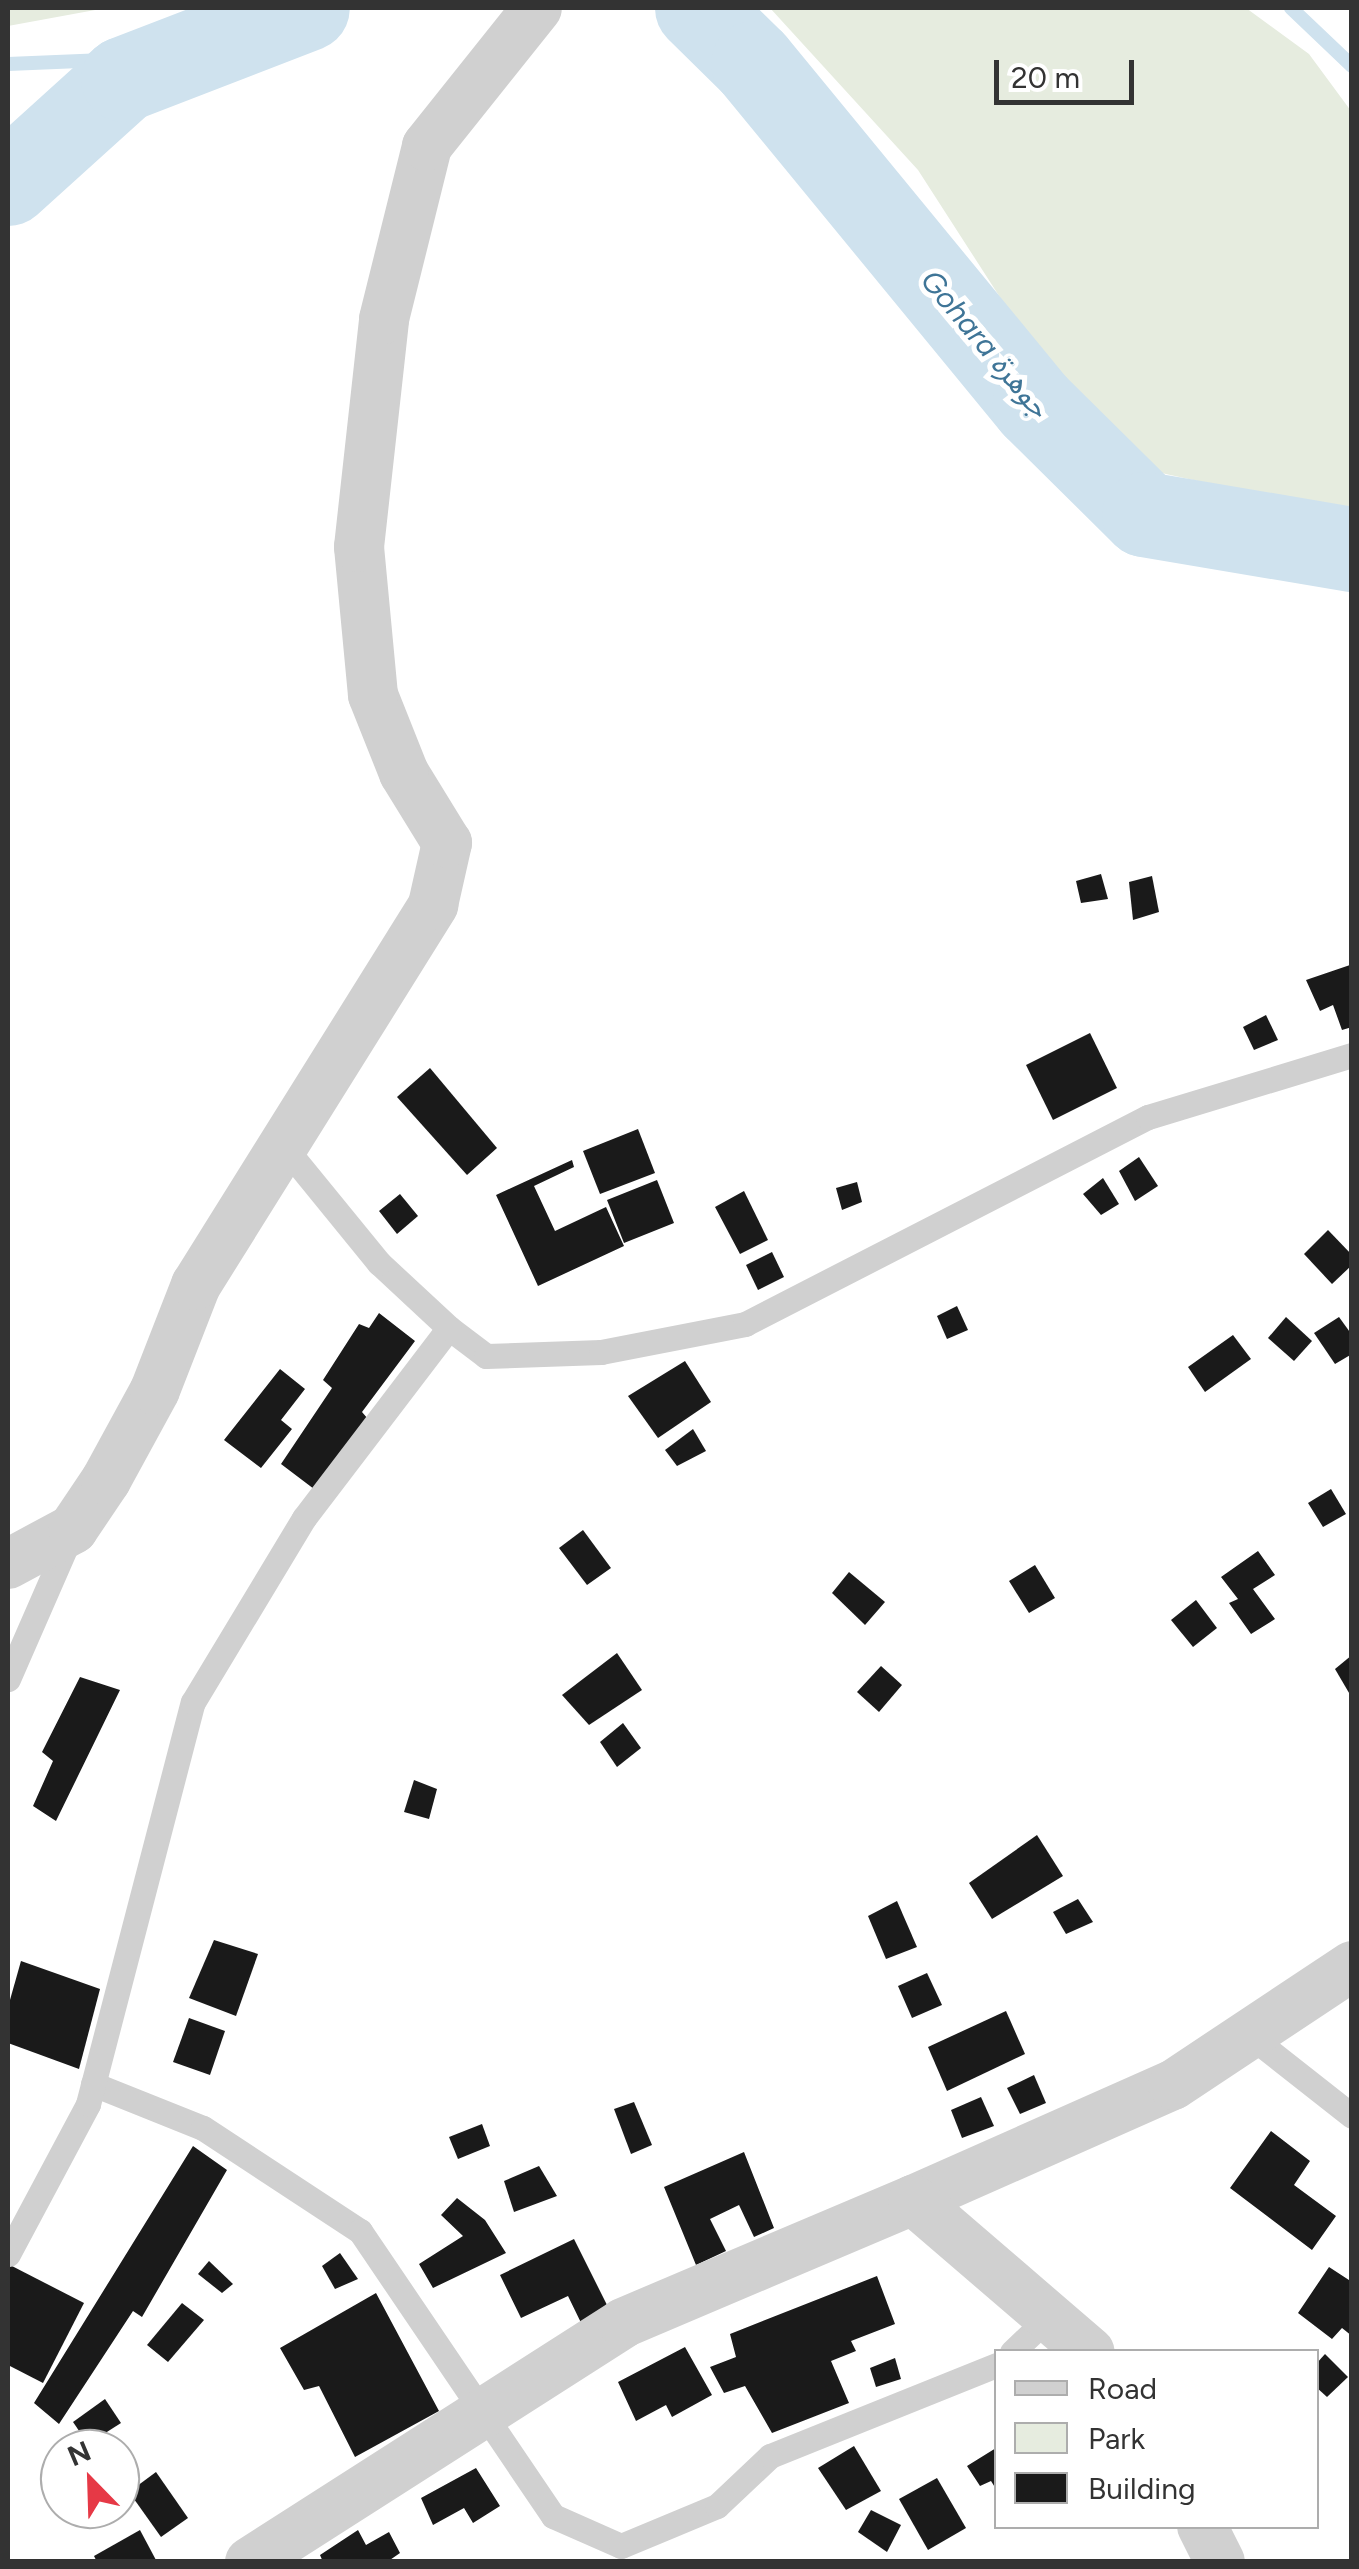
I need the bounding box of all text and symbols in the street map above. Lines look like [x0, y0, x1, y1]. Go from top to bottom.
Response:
scale bar [999, 40, 1139, 102]
text: 20 m [1011, 59, 1080, 96]
water label: Gohara جوهرة [913, 263, 1057, 425]
legend [994, 2349, 1319, 2529]
text: Road [1088, 2370, 1157, 2407]
text: Park [1088, 2420, 1145, 2457]
north arrow [40, 2429, 140, 2529]
text: N [62, 2433, 96, 2473]
text: Building [1088, 2470, 1196, 2507]

